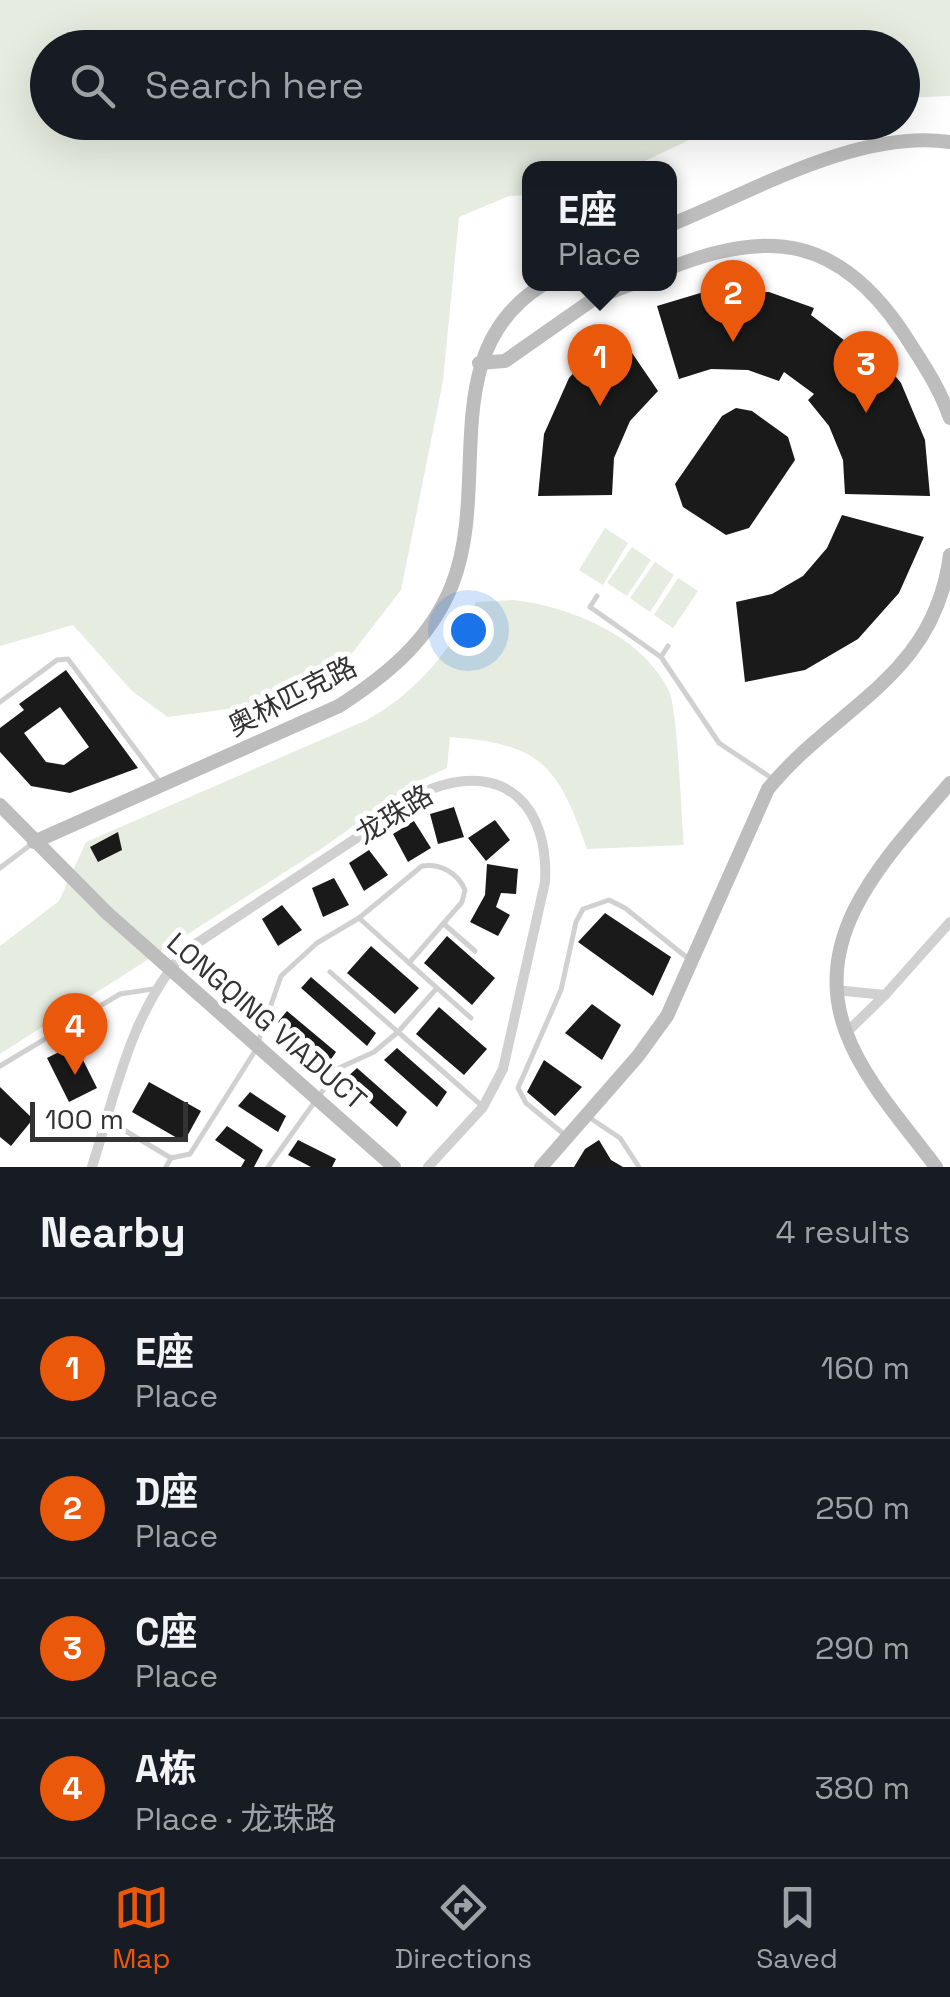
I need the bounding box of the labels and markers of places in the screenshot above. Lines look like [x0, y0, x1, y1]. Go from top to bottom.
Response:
pin: 2 [700, 260, 766, 342]
pin: 1 [568, 324, 632, 406]
pin: 3 [834, 330, 898, 413]
pin: 4 [42, 992, 108, 1075]

